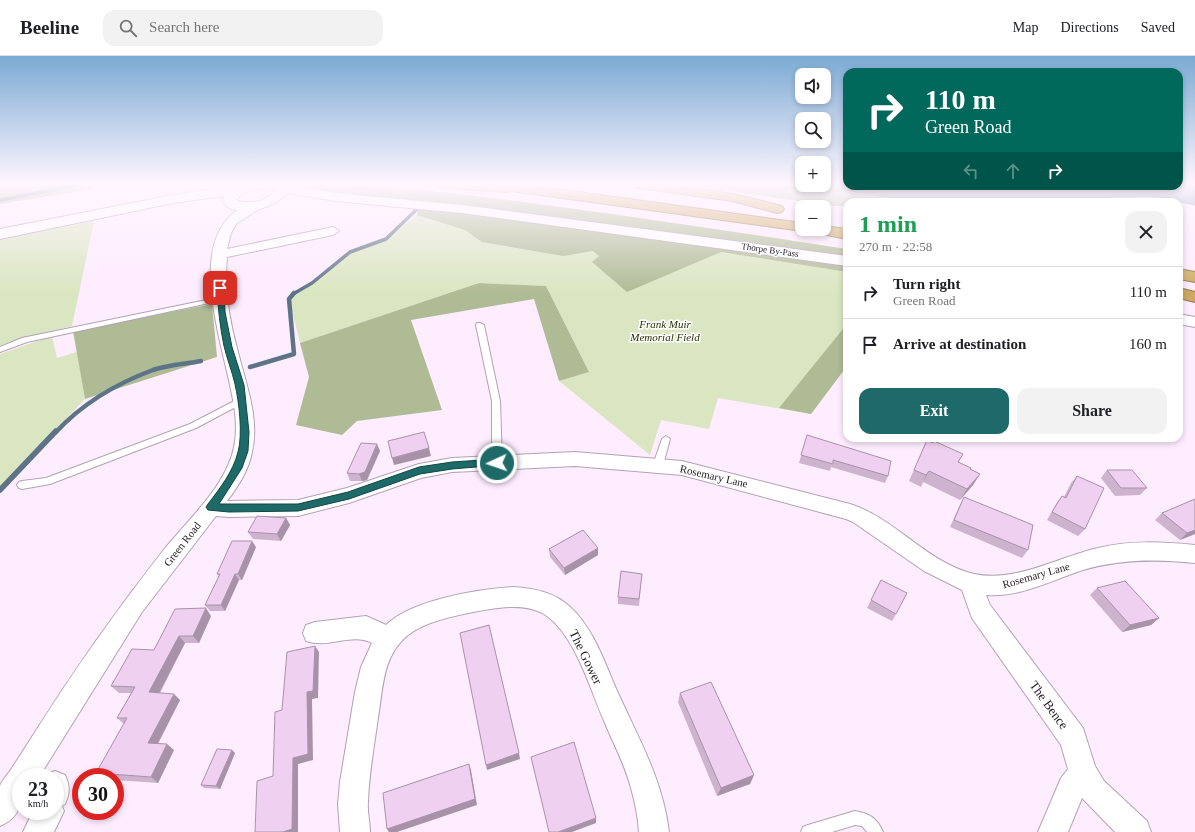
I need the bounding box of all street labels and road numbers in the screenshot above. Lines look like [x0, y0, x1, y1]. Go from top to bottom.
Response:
street label: Thorpe By-Pass [741, 241, 800, 259]
street label: Rosemary Lane [679, 462, 749, 490]
street label: Green Road [161, 519, 203, 569]
street label: Rosemary Lane [1001, 560, 1071, 590]
street label: The Gower [566, 627, 606, 687]
street label: The Bence [1026, 678, 1072, 732]

